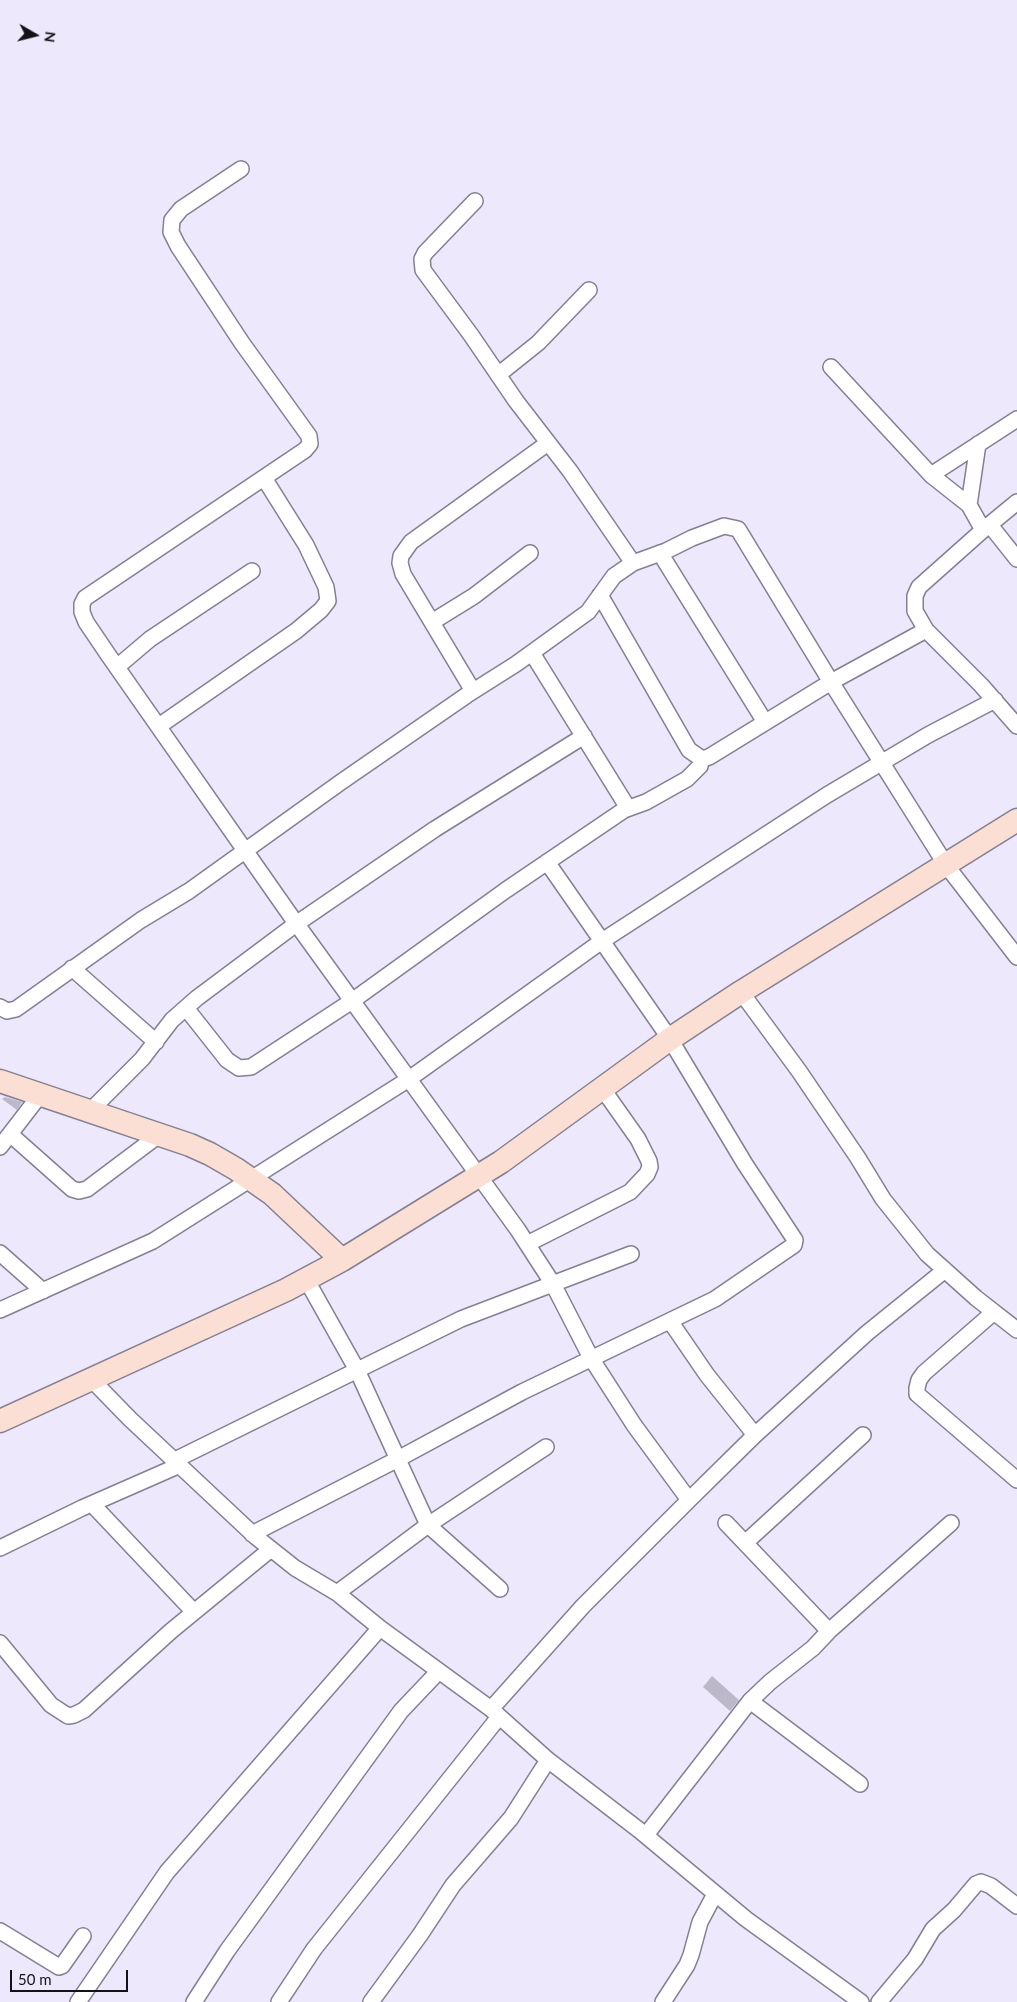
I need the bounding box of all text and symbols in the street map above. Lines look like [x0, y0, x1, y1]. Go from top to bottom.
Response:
north arrow [10, 10, 60, 60]
text: N [41, 31, 60, 44]
scale bar [12, 1960, 130, 1992]
text: 50 m [18, 1970, 52, 1988]

